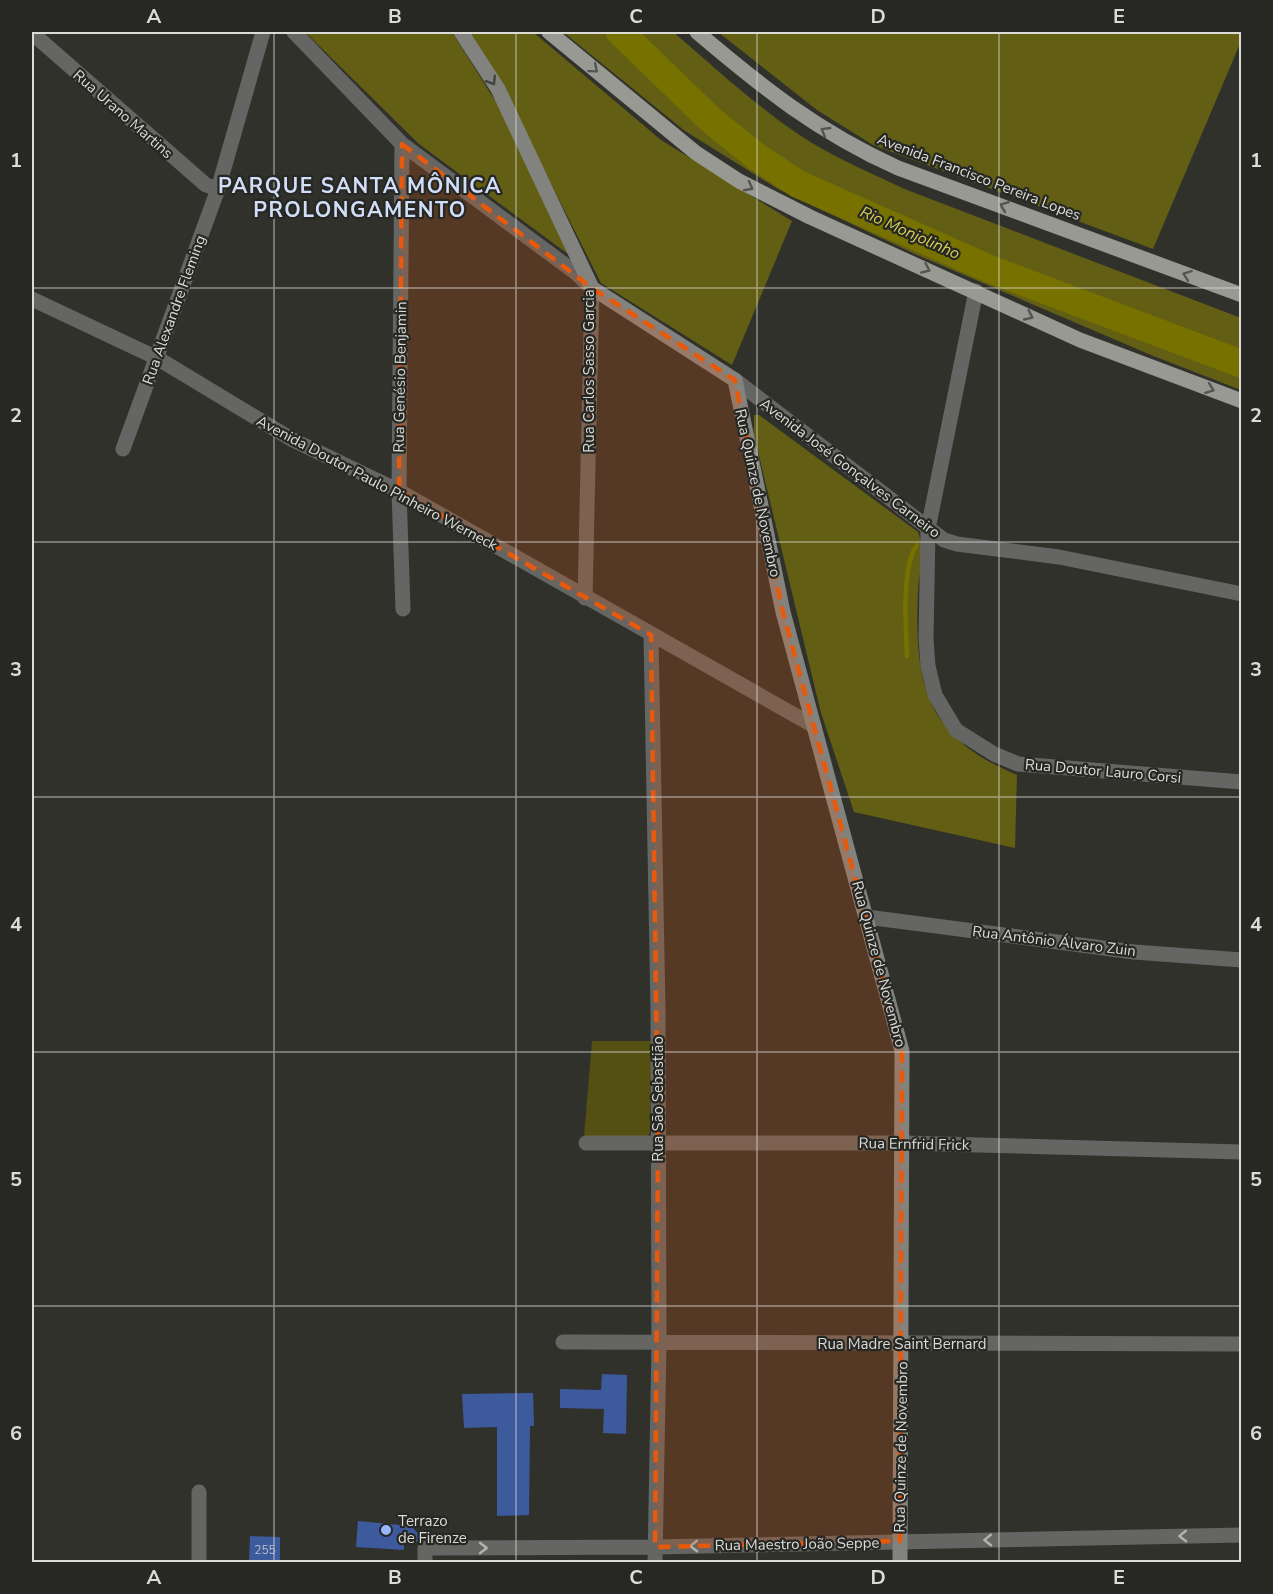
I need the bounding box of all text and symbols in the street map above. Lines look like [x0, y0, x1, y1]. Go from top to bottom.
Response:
text: A [147, 3, 162, 30]
text: B [388, 3, 402, 30]
text: C [629, 3, 643, 30]
text: D [870, 3, 886, 30]
text: E [1113, 3, 1125, 30]
one-way arrow [587, 62, 598, 73]
street label: Rua Urano Martins [69, 65, 177, 163]
one-way arrow [485, 75, 497, 85]
one-way arrow [821, 126, 831, 138]
street label: Avenida Francisco Pereira Lopes [874, 129, 1084, 225]
text: 1 [10, 147, 22, 174]
text: 1 [1250, 147, 1262, 174]
district label: PARQUE SANTA MÔNICA PROLONGAMENTO [218, 172, 502, 224]
one-way arrow [743, 180, 754, 191]
water label: Rio Monjolinho [857, 201, 964, 265]
one-way arrow [999, 201, 1010, 213]
street label: Rua Alexandre Fleming [138, 232, 210, 388]
one-way arrow [920, 262, 931, 274]
one-way arrow [1182, 270, 1193, 282]
street label: Rua Carlos Sasso Garcia [579, 289, 599, 453]
street label: Rua Genésio Benjamin [389, 301, 411, 453]
one-way arrow [1023, 309, 1034, 321]
one-way arrow [1204, 382, 1215, 395]
street label: Avenida José Gonçalves Carneiro [756, 393, 944, 543]
text: 2 [10, 402, 22, 429]
text: 2 [1250, 402, 1262, 429]
street label: Rua Quinze de Novembro [730, 407, 786, 579]
street label: Avenida Doutor Paulo Pinheiro Werneck [253, 411, 501, 555]
text: 3 [10, 656, 22, 683]
text: 3 [1250, 656, 1262, 683]
street label: Rua Doutor Lauro Corsi [1024, 754, 1182, 788]
street label: Rua Quinze de Novembro [847, 879, 911, 1049]
text: 4 [10, 911, 22, 938]
text: 4 [1250, 911, 1262, 938]
street label: Rua Antônio Álvaro Zuin [971, 921, 1137, 961]
street label: Rua São Sebastião [648, 1036, 668, 1162]
street label: Rua Ernfrid Frick [858, 1133, 970, 1155]
text: 5 [10, 1166, 22, 1193]
text: 5 [1250, 1166, 1262, 1193]
street label: Rua Madre Saint Bernard [817, 1334, 987, 1354]
street label: Rua Quinze de Novembro [890, 1361, 912, 1533]
text: 6 [10, 1420, 22, 1447]
text: 6 [1250, 1420, 1262, 1447]
place label: Terrazo de Firenze [398, 1511, 467, 1548]
marker: Terrazo de Firenze [379, 1523, 393, 1537]
one-way arrow [1179, 1530, 1188, 1542]
street label: Rua Maestro João Seppe [714, 1533, 880, 1555]
one-way arrow [984, 1534, 993, 1546]
one-way arrow [690, 1540, 699, 1553]
house number: 255 [254, 1542, 276, 1558]
one-way arrow [479, 1542, 488, 1554]
text: A [147, 1564, 162, 1591]
text: B [388, 1564, 402, 1591]
text: C [629, 1564, 643, 1591]
text: D [870, 1564, 886, 1591]
text: E [1113, 1564, 1125, 1591]

